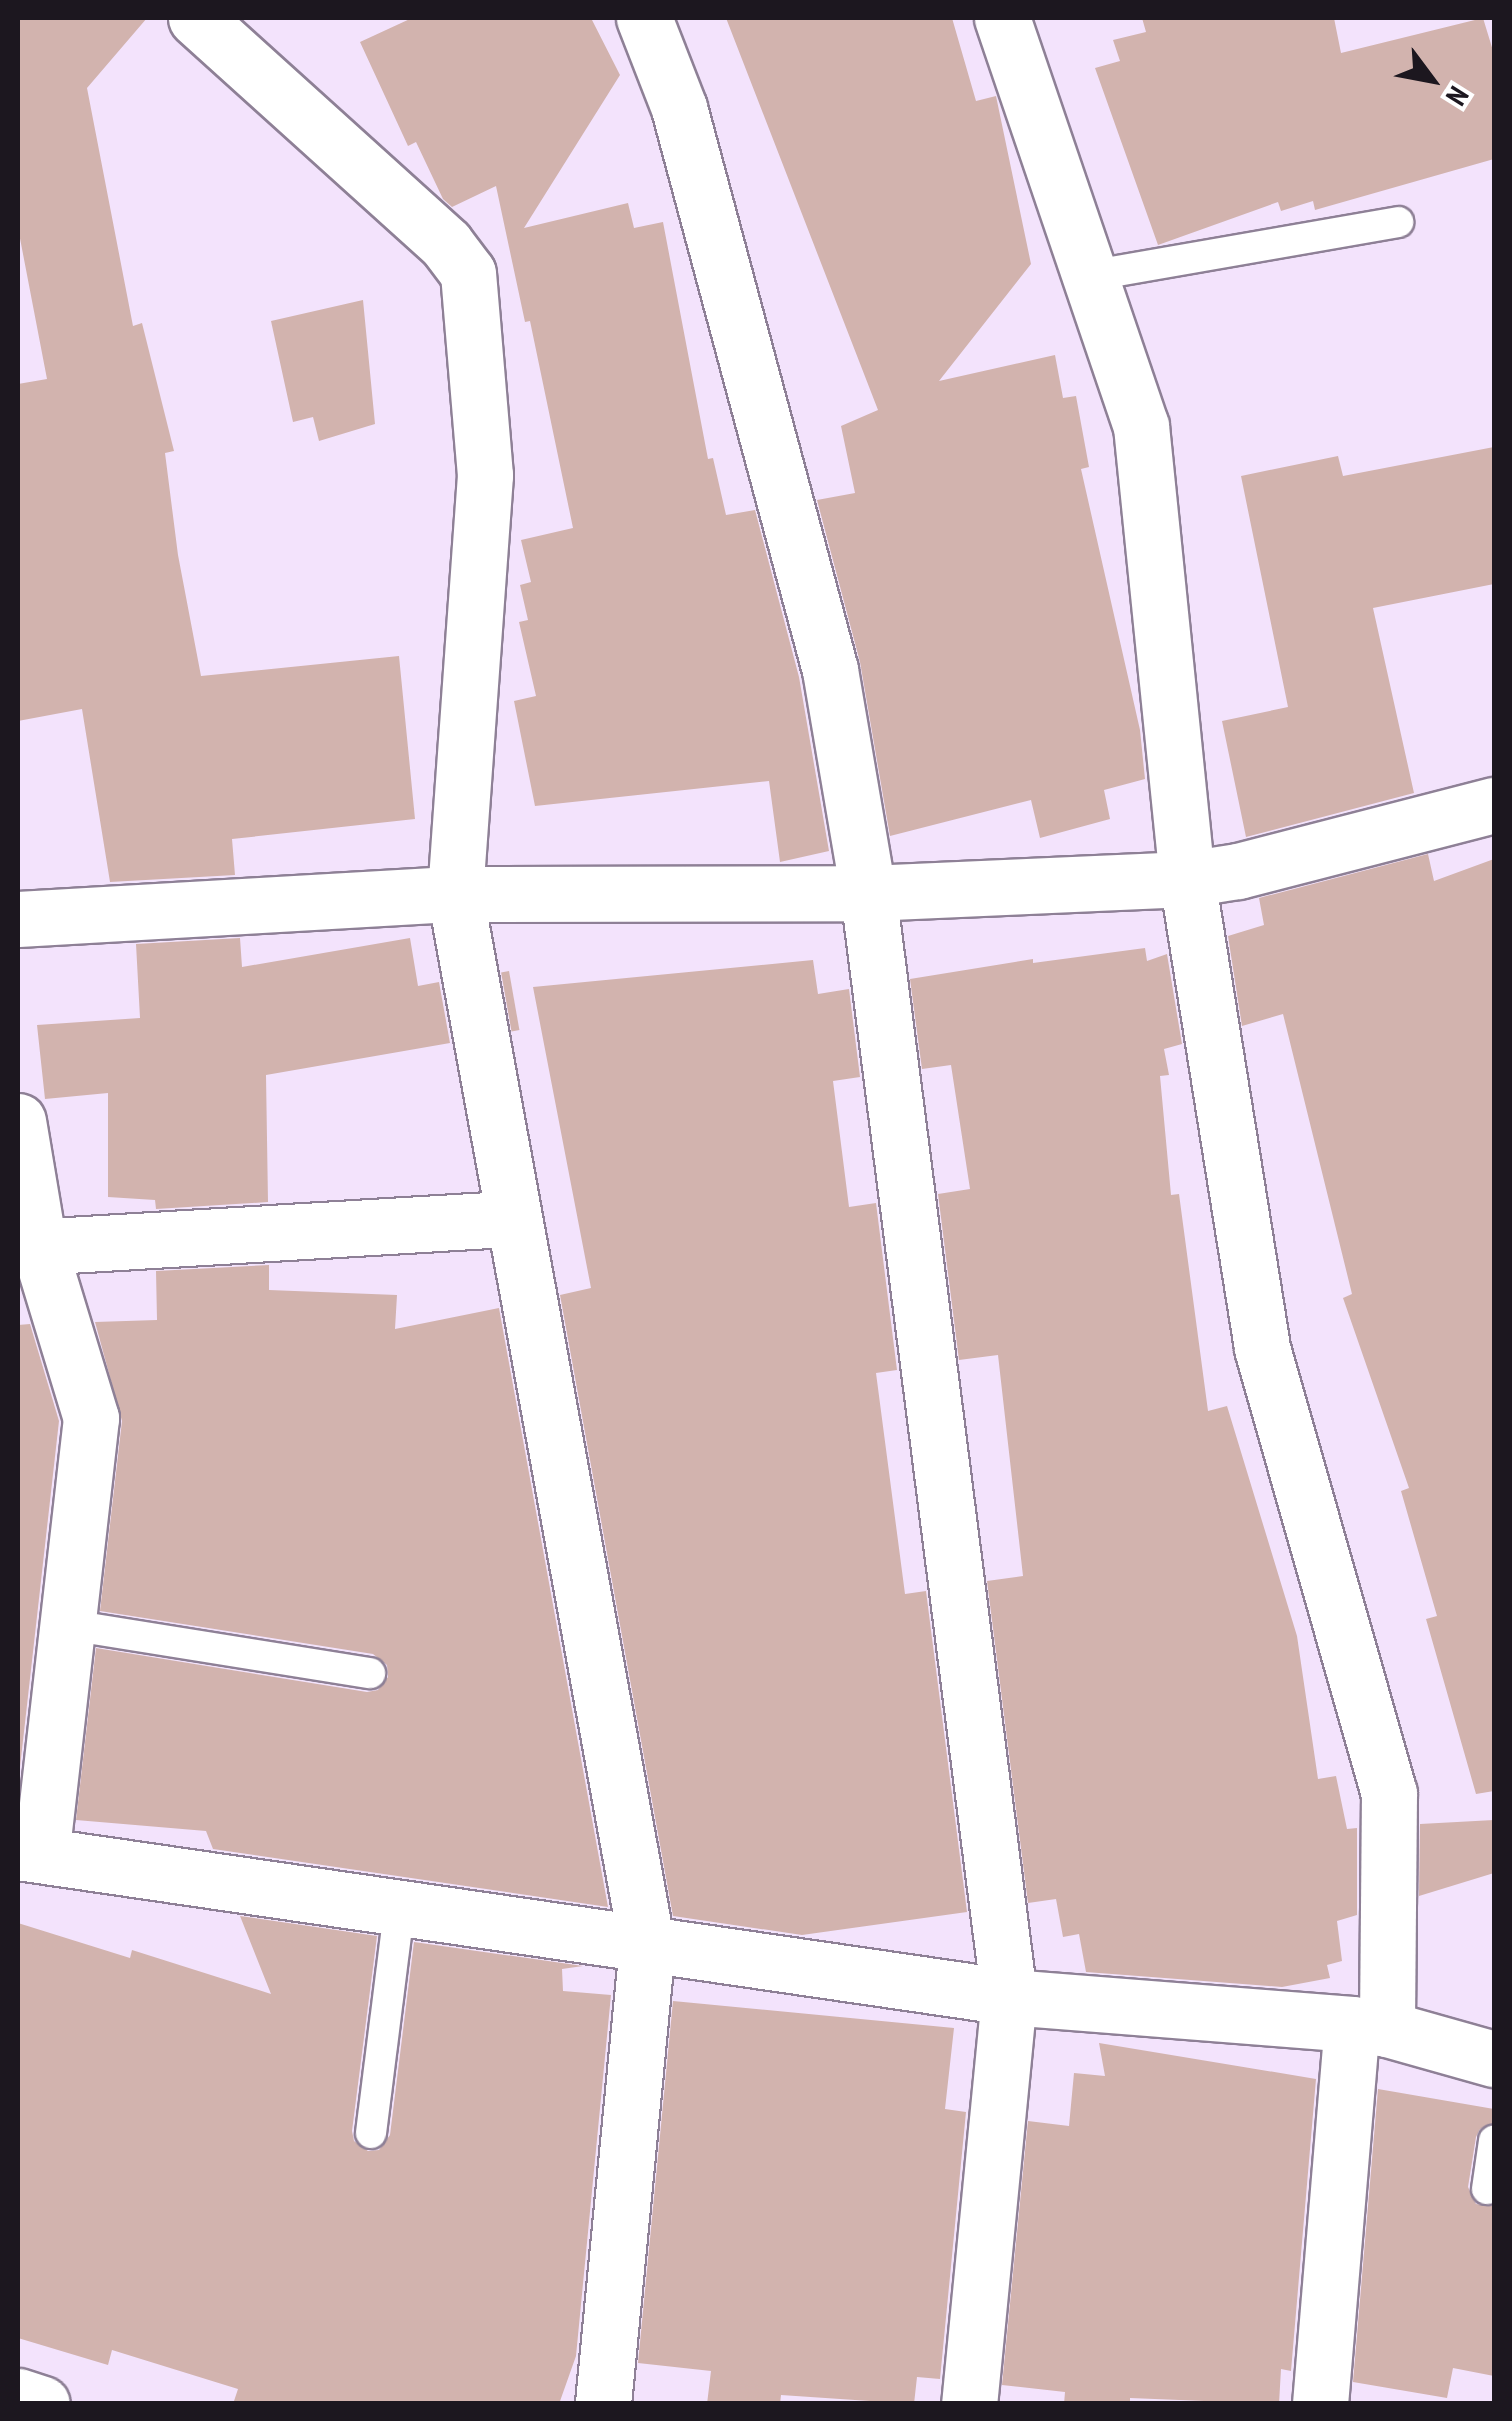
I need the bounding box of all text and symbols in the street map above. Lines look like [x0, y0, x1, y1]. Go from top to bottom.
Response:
north arrow [1382, 30, 1482, 130]
text: N [1438, 80, 1478, 112]

